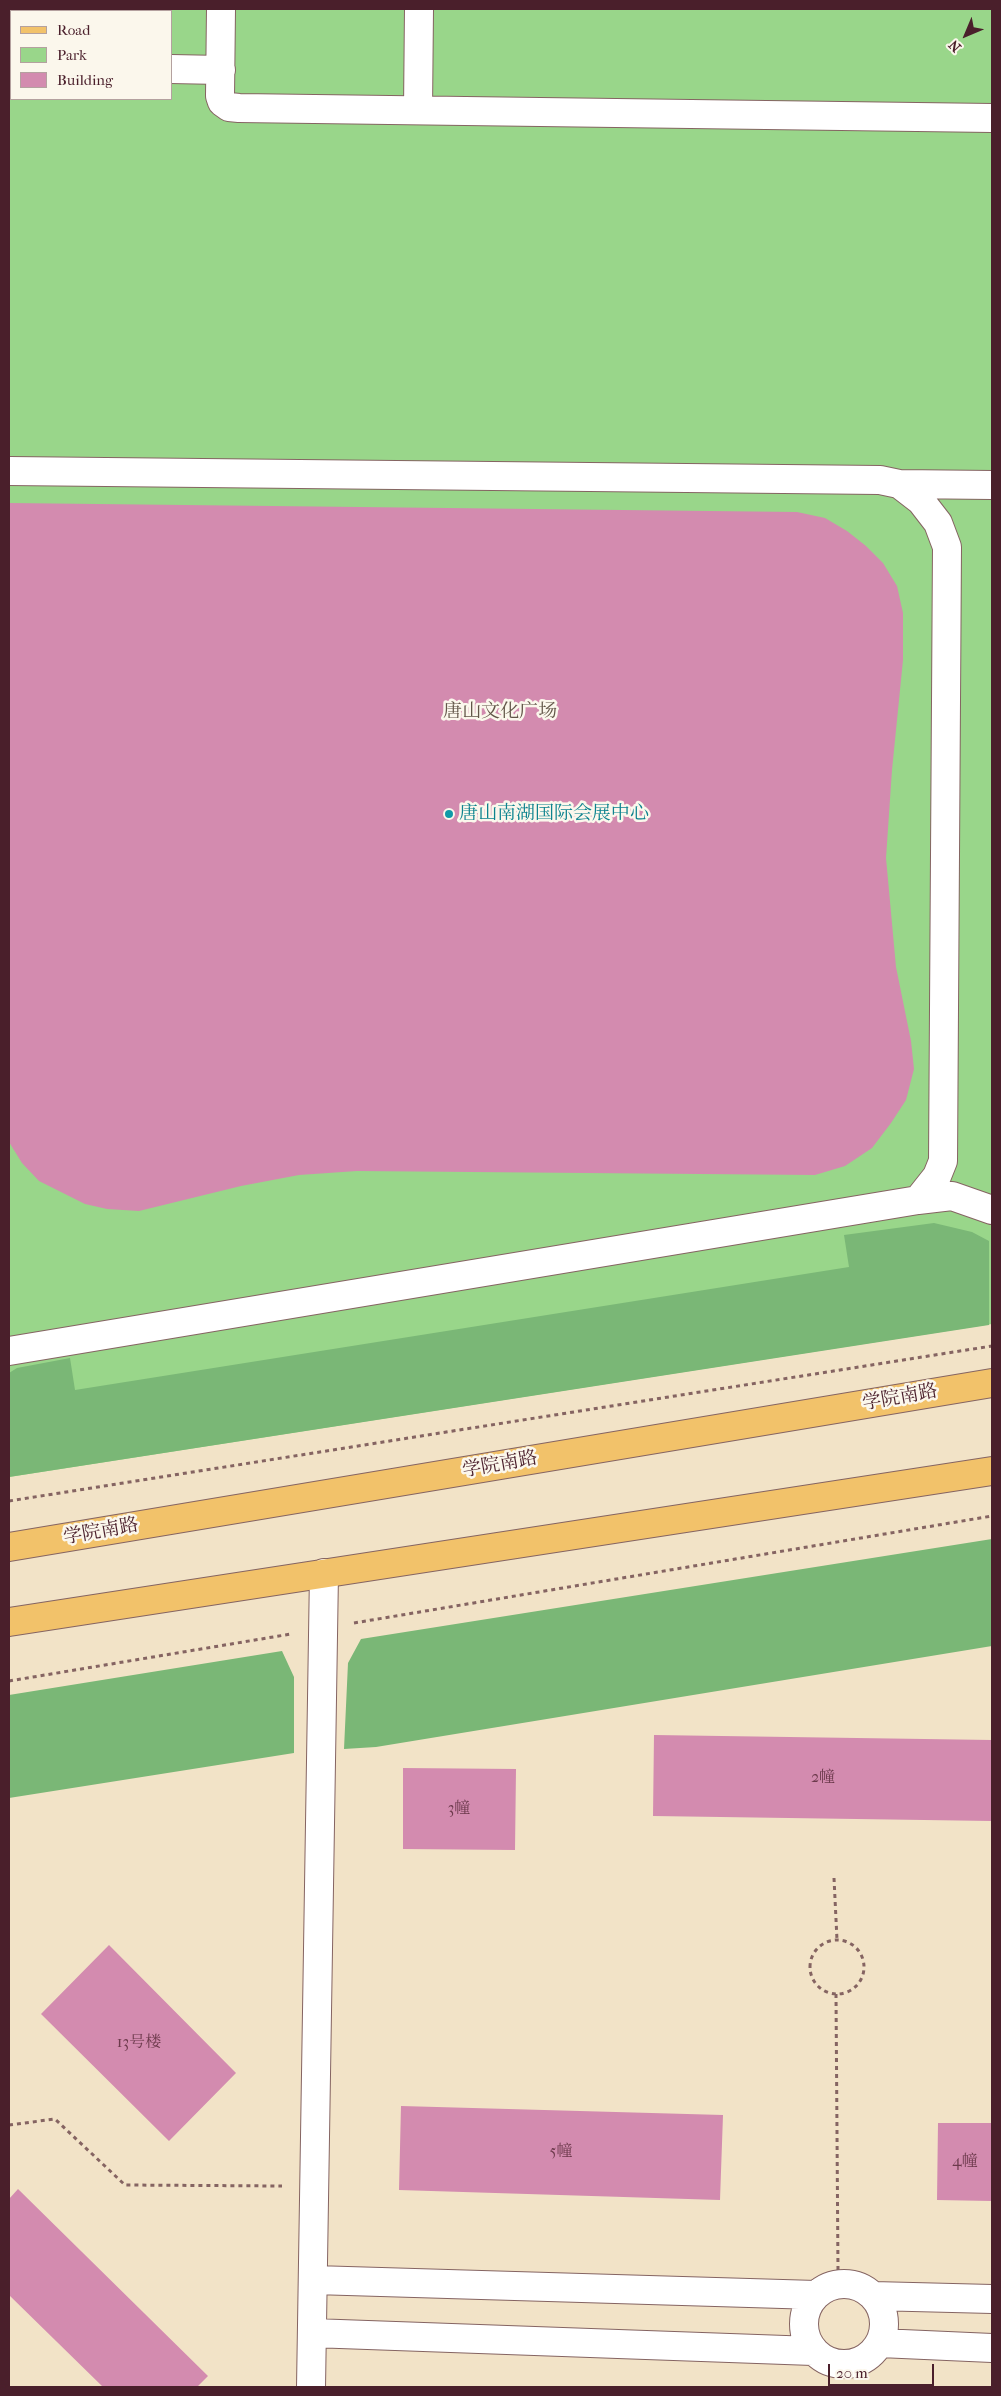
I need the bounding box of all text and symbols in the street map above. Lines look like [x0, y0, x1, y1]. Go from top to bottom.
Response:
legend [10, 10, 172, 100]
north arrow [941, 10, 991, 60]
text: Road [57, 21, 90, 39]
text: N [945, 36, 965, 56]
text: Park [57, 46, 87, 64]
text: Building [57, 71, 113, 89]
park label: 唐山文化广场 [443, 701, 557, 723]
place label: 唐山南湖国际会展中心 [459, 803, 649, 825]
marker: 唐山南湖国际会展中心 [443, 808, 455, 820]
street label: 学院南路 [861, 1380, 939, 1416]
street label: 学院南路 [461, 1447, 539, 1483]
street label: 学院南路 [62, 1514, 140, 1550]
house number: 2幢 [811, 1768, 835, 1788]
house number: 3幢 [448, 1799, 470, 1819]
house number: 13号楼 [117, 2033, 161, 2053]
house number: 5幢 [550, 2142, 572, 2162]
house number: 4幢 [952, 2152, 978, 2172]
scale bar [831, 2354, 937, 2386]
text: 20 m [836, 2364, 868, 2382]

